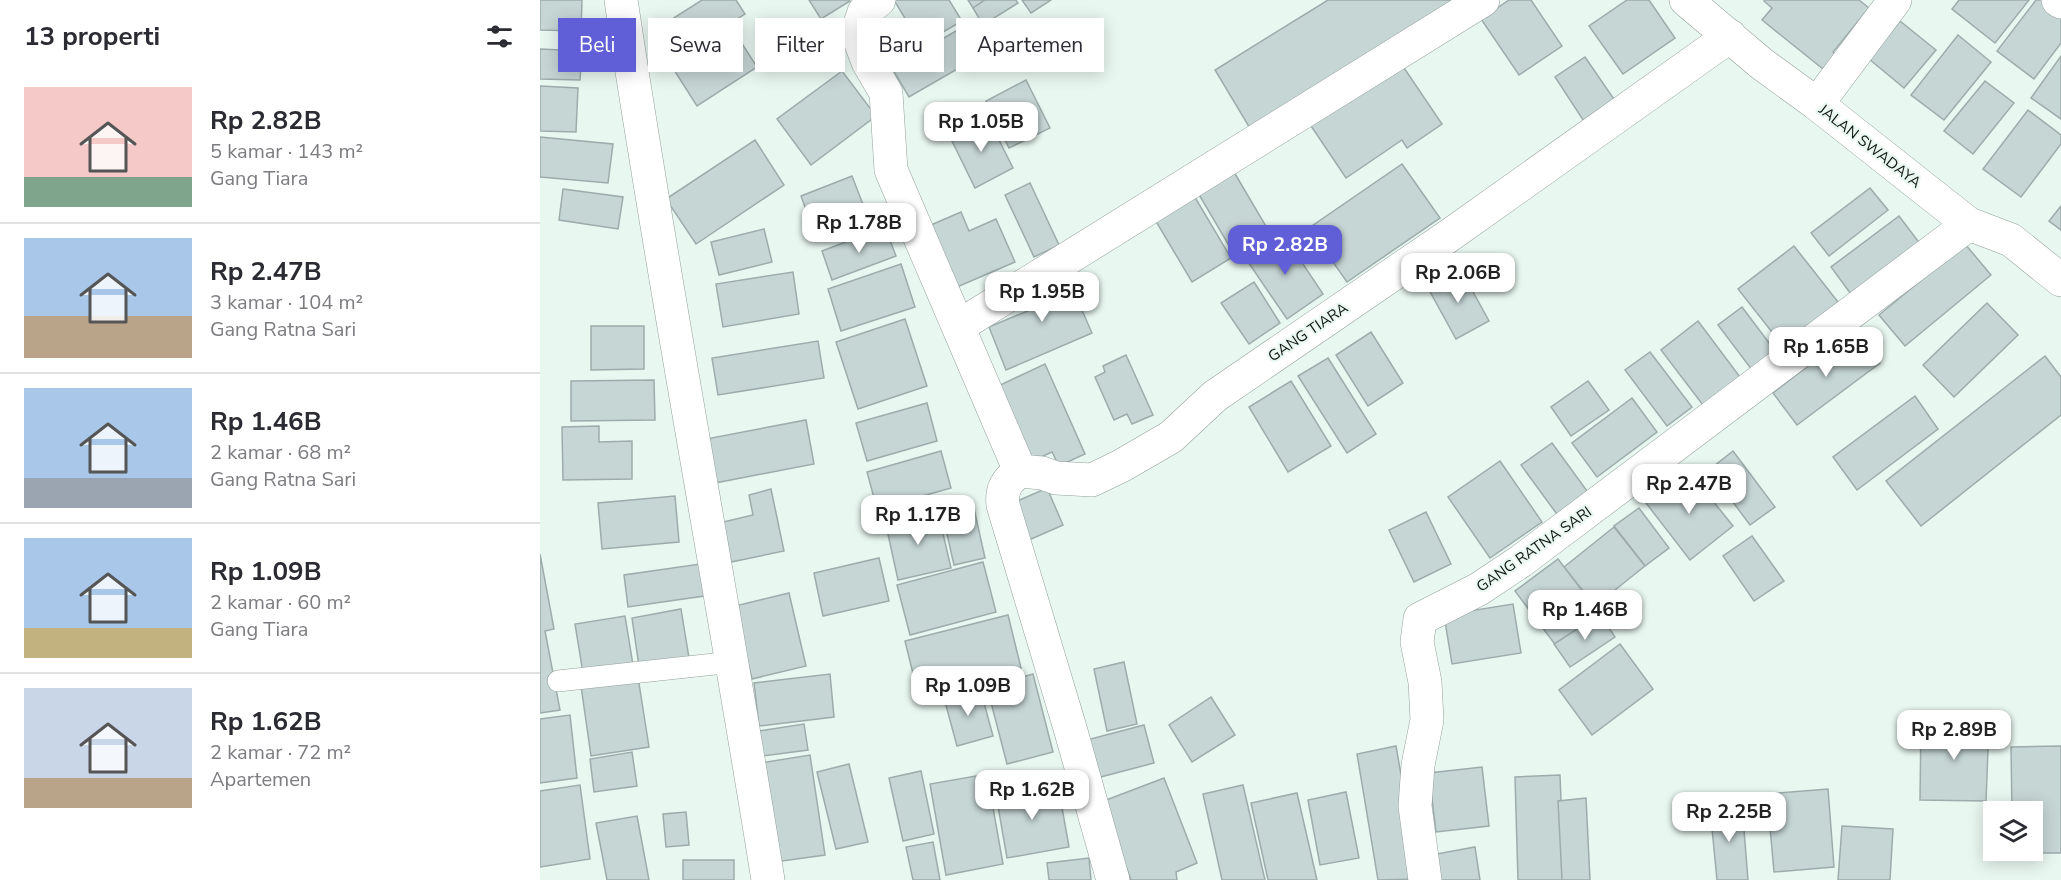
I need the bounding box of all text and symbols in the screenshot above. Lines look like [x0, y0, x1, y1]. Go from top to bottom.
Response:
chip: Beli [558, 18, 636, 72]
chip: Sewa [648, 18, 743, 72]
chip: Filter [755, 18, 845, 72]
chip: Baru [857, 18, 944, 72]
chip: Apartemen [956, 18, 1104, 72]
text: 13 properti [24, 19, 160, 54]
icon: filters [483, 20, 516, 53]
street label: JALAN SWADAYA [1814, 99, 1925, 192]
pin: Rp 1.05B [919, 102, 1043, 153]
text: Rp 2.82B [210, 103, 322, 138]
text: Rp 1.05B [938, 108, 1024, 135]
icon: home [72, 111, 144, 183]
text: 5 kamar · 143 m² [210, 138, 363, 165]
text: Gang Tiara [210, 165, 308, 192]
pin: Rp 1.78B [797, 203, 921, 254]
text: Rp 1.78B [816, 209, 902, 236]
pin: Rp 2.82B [1223, 225, 1347, 276]
text: Rp 2.82B [1242, 231, 1328, 258]
pin: Rp 2.06B [1396, 253, 1520, 304]
text: Rp 2.47B [210, 254, 322, 289]
text: Rp 2.06B [1415, 259, 1501, 286]
icon: home [72, 262, 144, 334]
pin: Rp 1.95B [980, 272, 1104, 323]
text: Rp 1.95B [999, 278, 1085, 305]
text: 3 kamar · 104 m² [210, 289, 363, 316]
street label: GANG TIARA [1264, 298, 1352, 366]
text: Gang Ratna Sari [210, 316, 356, 343]
pin: Rp 1.65B [1764, 327, 1888, 378]
text: Rp 1.65B [1783, 333, 1869, 360]
text: Rp 1.46B [210, 404, 322, 439]
icon: home [72, 412, 144, 484]
text: 2 kamar · 68 m² [210, 439, 351, 466]
pin: Rp 2.47B [1627, 464, 1751, 515]
text: Gang Ratna Sari [210, 466, 356, 493]
text: Rp 2.47B [1646, 470, 1732, 497]
pin: Rp 1.17B [856, 495, 980, 546]
text: Rp 1.17B [875, 501, 961, 528]
street label: GANG RATNA SARI [1472, 502, 1596, 596]
text: Rp 1.09B [210, 554, 322, 589]
icon: home [72, 562, 144, 634]
text: 2 kamar · 60 m² [210, 589, 351, 616]
pin: Rp 1.46B [1523, 590, 1647, 641]
text: Rp 1.46B [1542, 596, 1628, 623]
text: Gang Tiara [210, 616, 308, 643]
pin: Rp 1.09B [906, 666, 1030, 717]
text: Rp 1.09B [925, 672, 1011, 699]
text: Rp 1.62B [210, 704, 322, 739]
pin: Rp 2.89B [1892, 710, 2016, 761]
icon: home [72, 712, 144, 784]
text: Rp 2.89B [1911, 716, 1997, 743]
text: 2 kamar · 72 m² [210, 739, 351, 766]
text: Apartemen [210, 766, 311, 793]
pin: Rp 1.62B [970, 770, 1094, 821]
text: Rp 1.62B [989, 776, 1075, 803]
pin: Rp 2.25B [1667, 792, 1791, 843]
text: Rp 2.25B [1686, 798, 1772, 825]
map controls [1983, 801, 2043, 861]
button: layers [1983, 801, 2043, 861]

